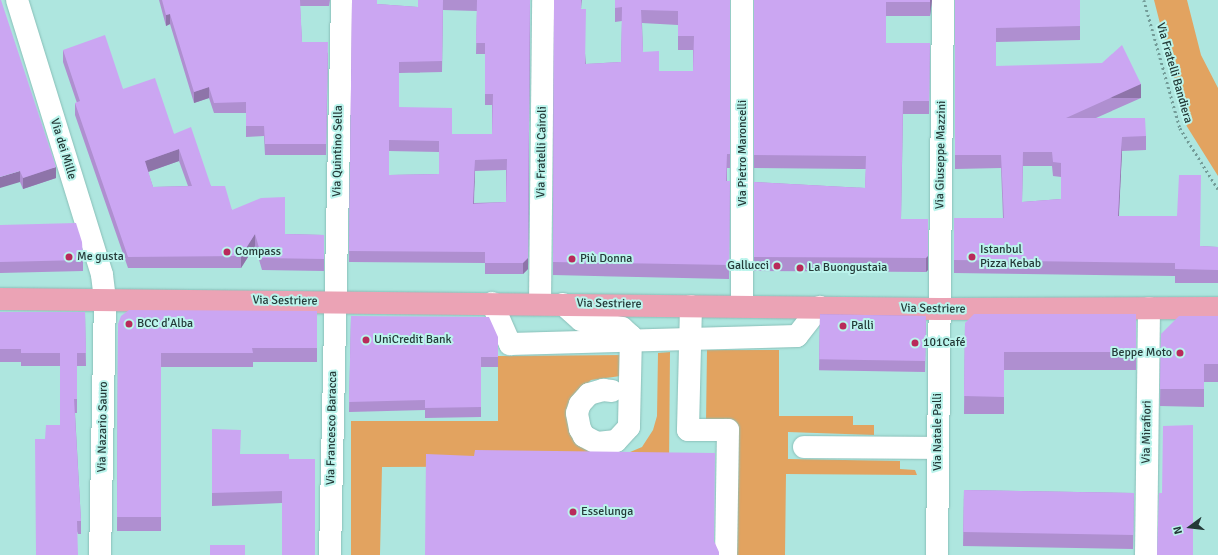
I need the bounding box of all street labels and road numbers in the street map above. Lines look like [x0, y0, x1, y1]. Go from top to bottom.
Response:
street label: Via Fratelli Bandiera [1153, 21, 1195, 125]
street label: Via Pietro Maroncelli [736, 100, 750, 206]
street label: Via Giuseppe Mazzini [933, 101, 949, 209]
street label: Via Quintino Sella [330, 105, 346, 197]
street label: Via Fratelli Cairoli [534, 106, 550, 198]
street label: Via dei Mille [47, 117, 79, 181]
street label: Via Sestriere [252, 293, 318, 309]
street label: Via Sestriere [576, 296, 642, 312]
street label: Via Sestriere [900, 301, 966, 317]
street label: Via Francesco Baracca [324, 371, 340, 485]
street label: Via Nazario Sauro [95, 381, 111, 473]
street label: Via Natale Palli [931, 393, 945, 471]
street label: Via Mirafiori [1139, 400, 1155, 464]

